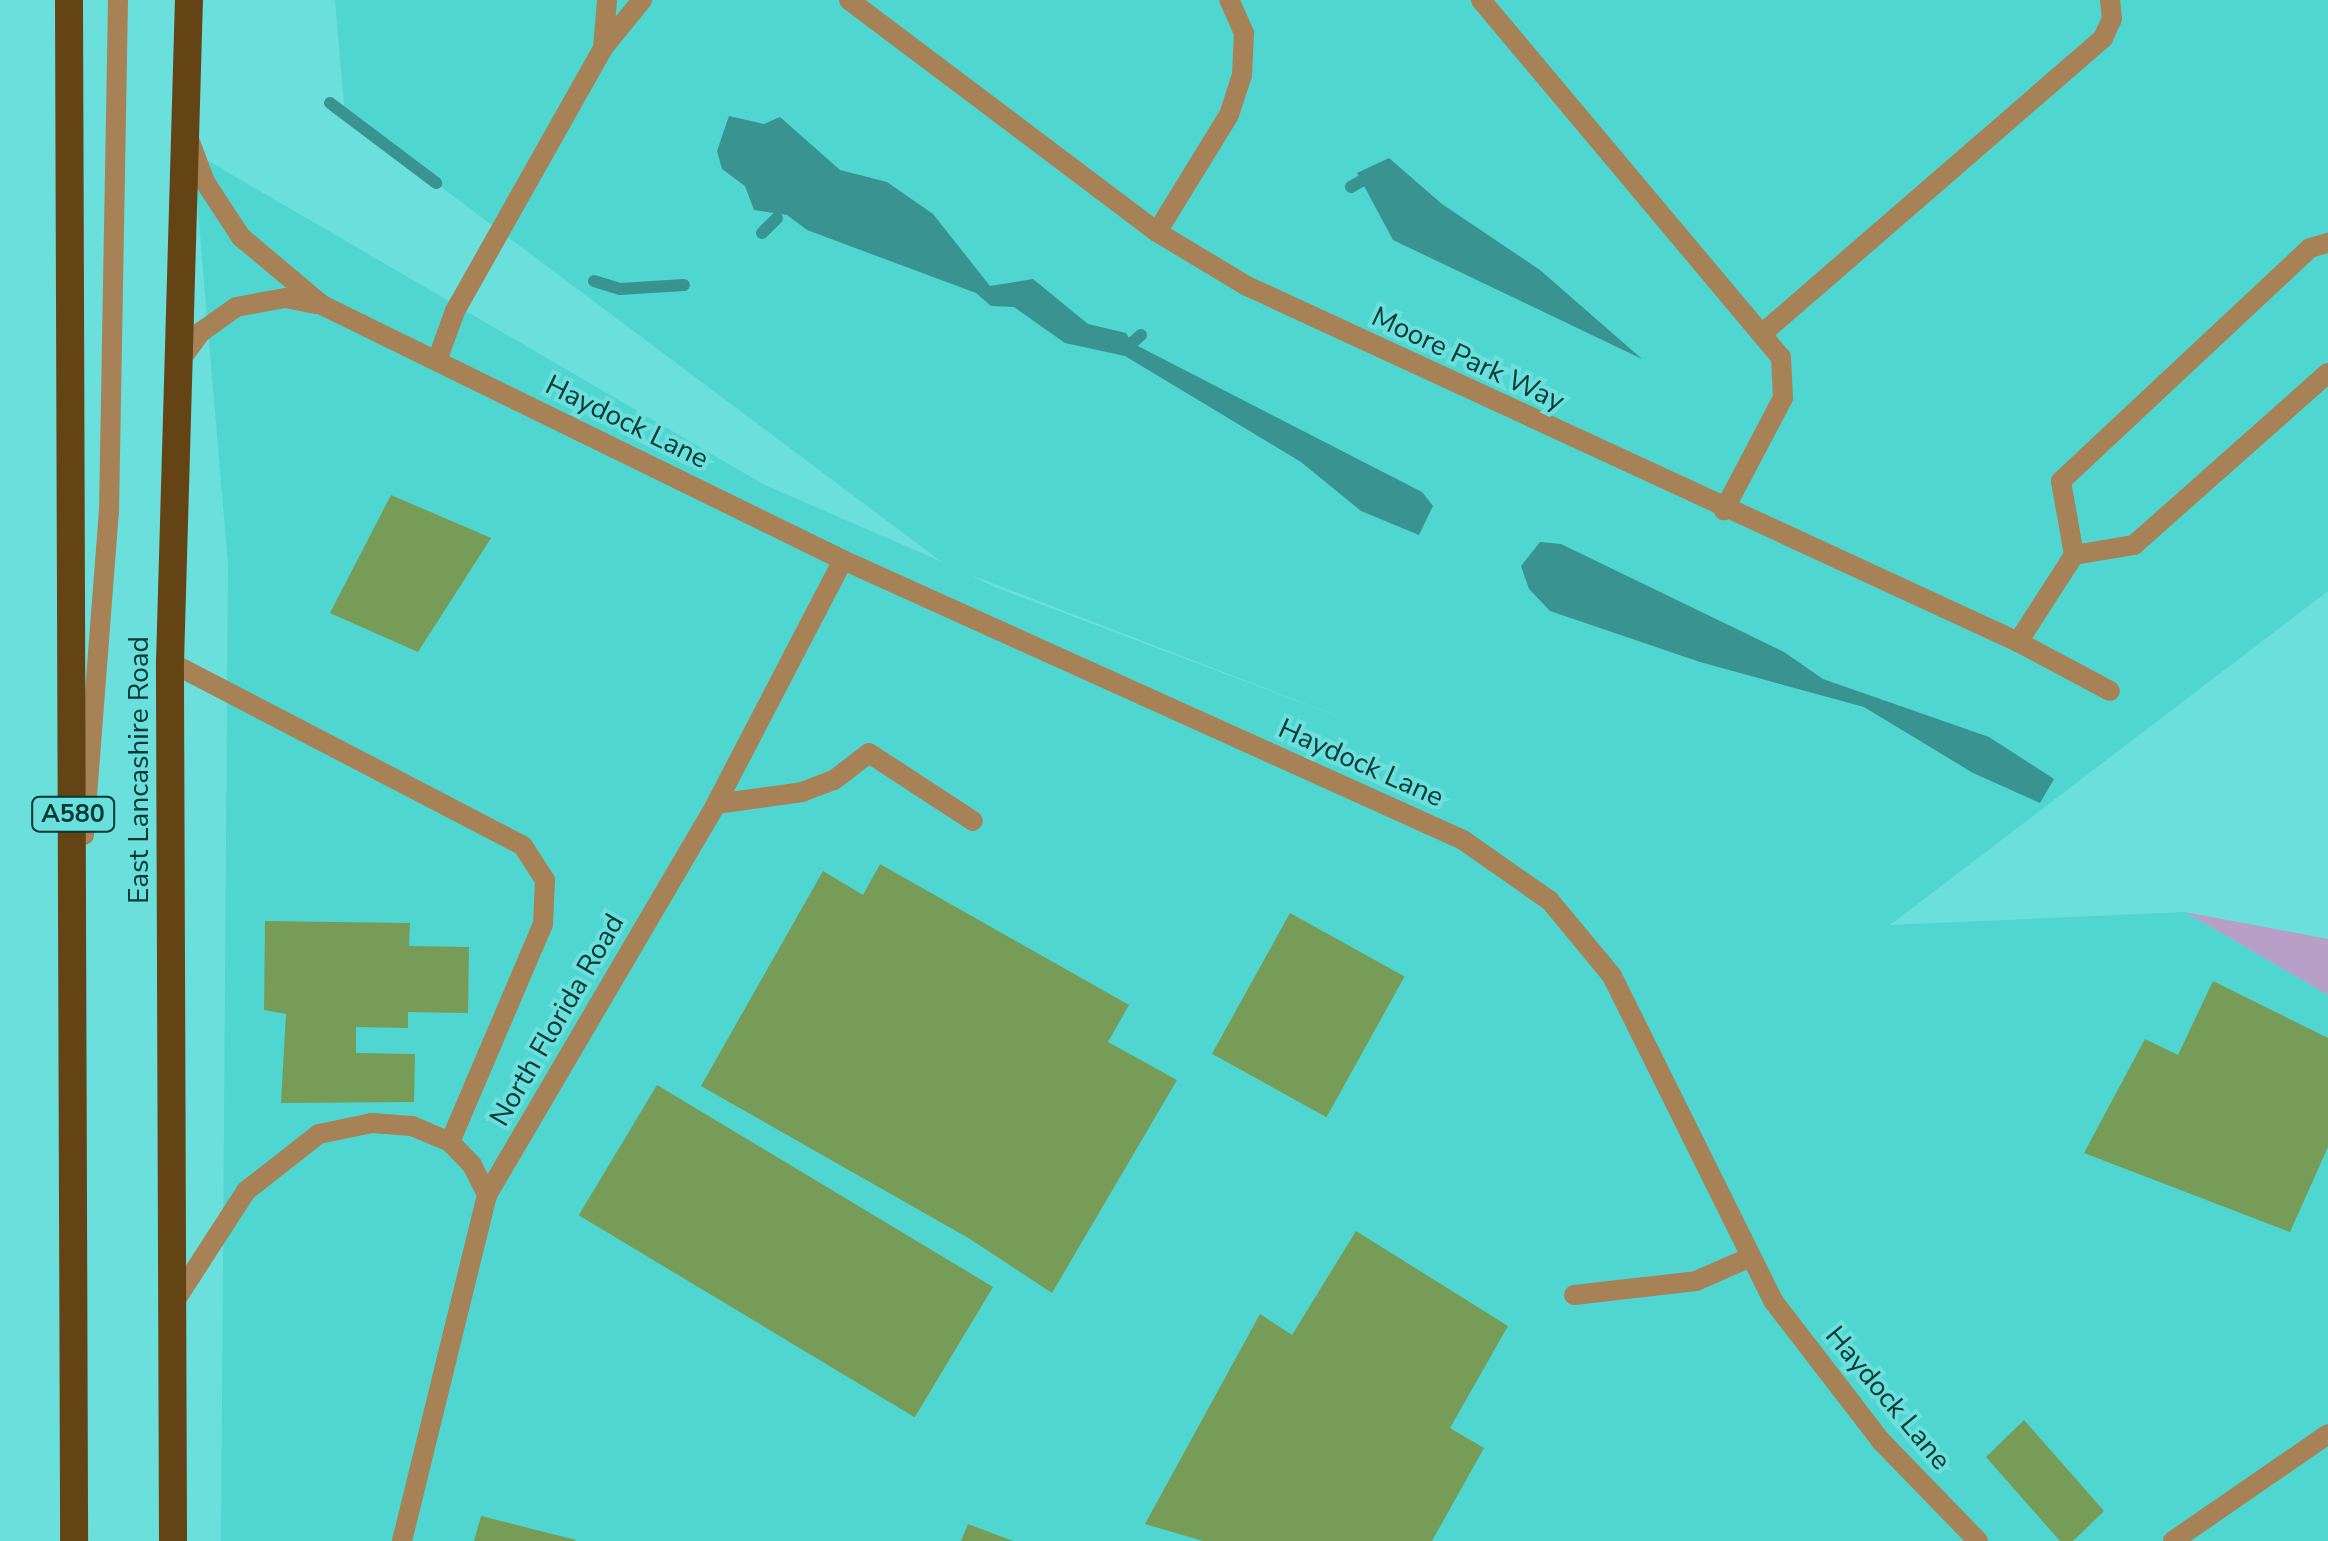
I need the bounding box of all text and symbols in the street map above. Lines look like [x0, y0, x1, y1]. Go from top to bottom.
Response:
street label: Moore Park Way [1366, 300, 1570, 418]
street label: Haydock Lane [540, 368, 714, 476]
street label: East Lancashire Road [122, 636, 156, 904]
street label: Haydock Lane [1273, 712, 1449, 814]
road number: A580 [30, 794, 116, 834]
street label: North Florida Road [483, 908, 631, 1132]
street label: Haydock Lane [1818, 1319, 1958, 1477]

